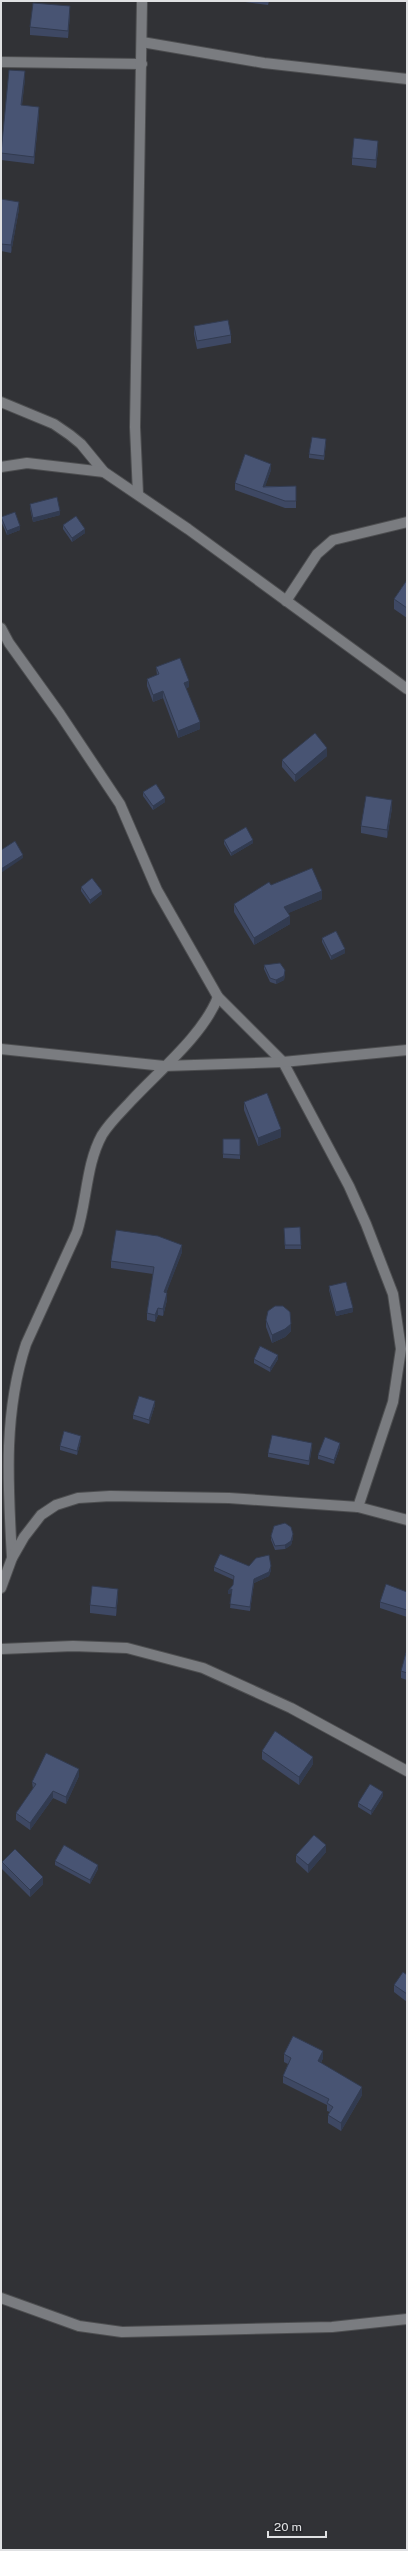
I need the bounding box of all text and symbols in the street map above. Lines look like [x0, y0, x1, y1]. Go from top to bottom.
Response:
scale bar [268, 2513, 326, 2539]
text: 20 m [274, 2520, 302, 2534]

